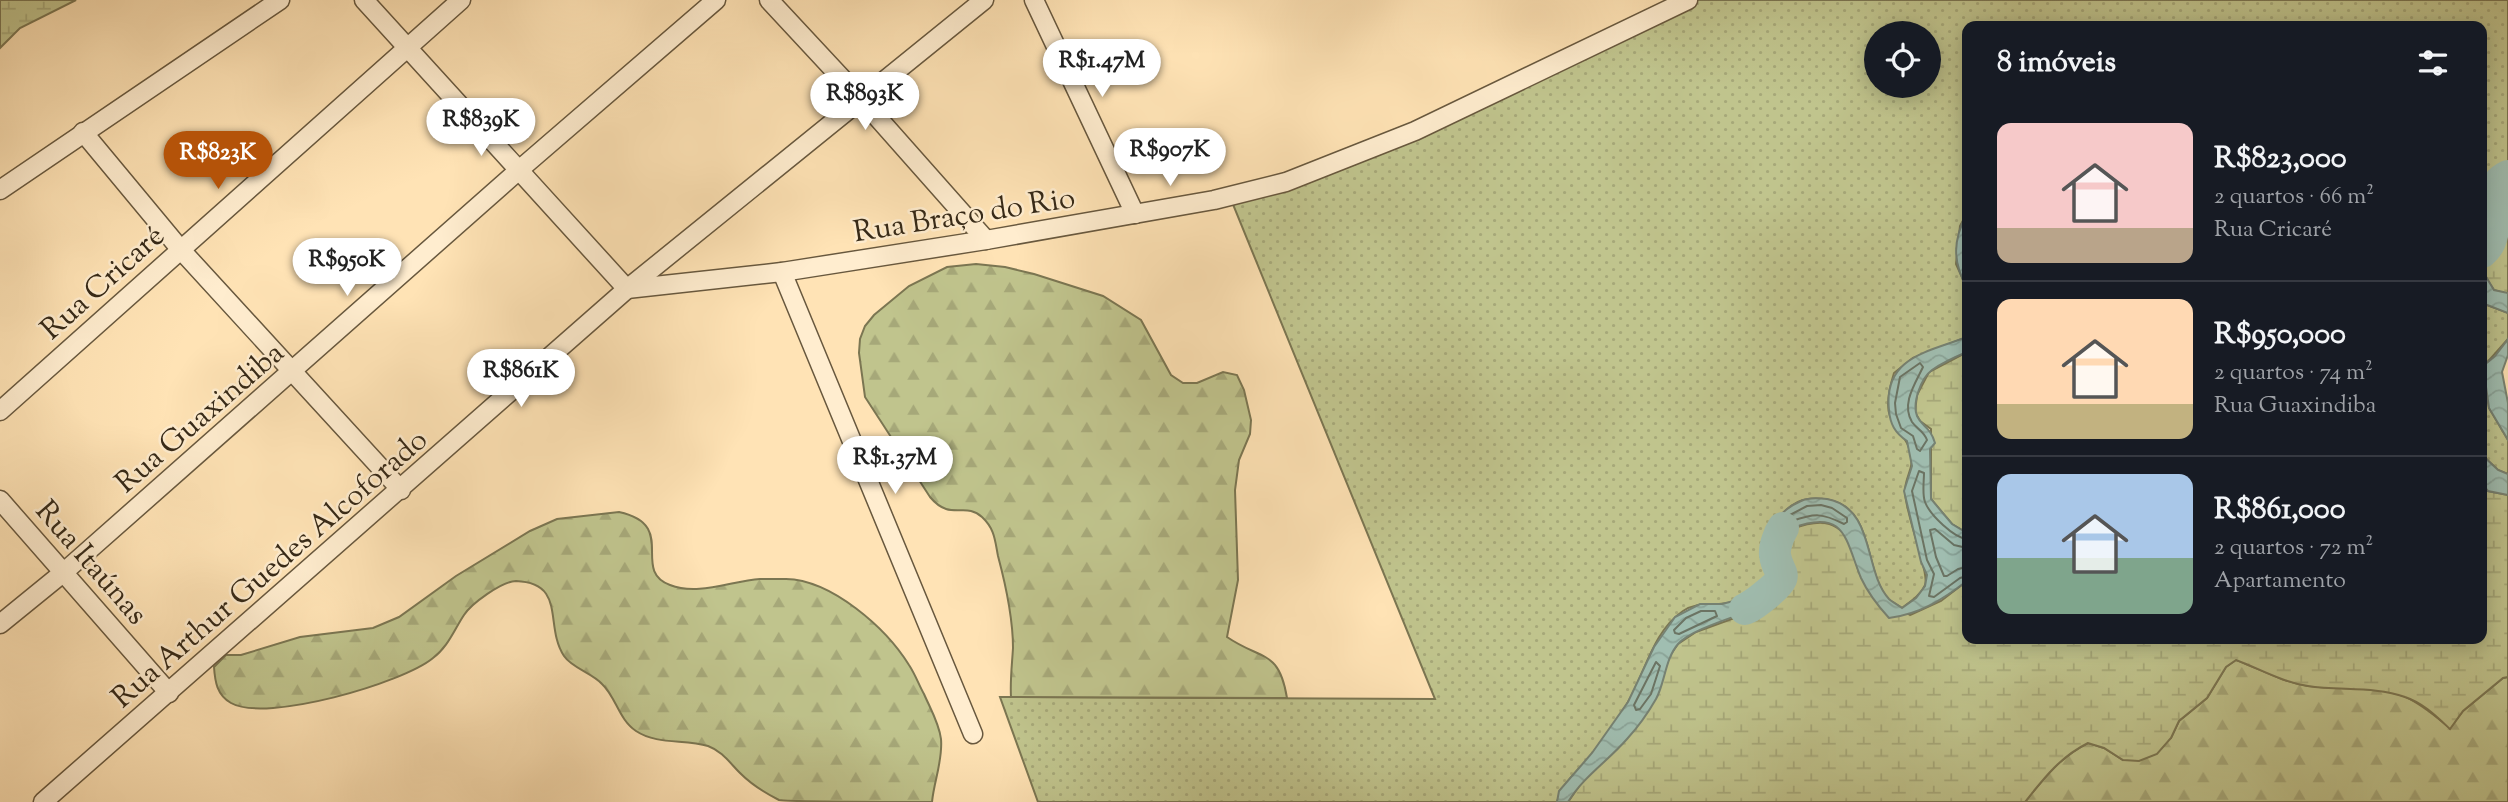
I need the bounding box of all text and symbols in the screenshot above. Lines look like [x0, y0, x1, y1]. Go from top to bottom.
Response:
map controls [1864, 21, 1941, 98]
button: locate [1864, 21, 1941, 98]
pin: R$1.47M [1037, 40, 1167, 99]
text: 8 imóveis [1997, 42, 2116, 85]
icon: filters [2414, 44, 2452, 82]
text: R$1.47M [1059, 45, 1145, 78]
pin: R$893K [808, 72, 922, 132]
text: R$893K [826, 78, 904, 111]
pin: R$839K [424, 99, 538, 158]
text: R$839K [442, 104, 520, 137]
pin: R$907K [1113, 128, 1227, 188]
pin: R$823K [161, 132, 275, 191]
text: R$907K [1130, 134, 1210, 167]
text: R$823K [180, 137, 256, 170]
text: R$823,000 [2214, 138, 2347, 181]
icon: home [2053, 151, 2137, 235]
street label: Rua Braço do Rio [850, 178, 1078, 255]
text: 2 quartos · 66 m² [2214, 181, 2374, 214]
text: Rua Cricaré [2214, 214, 2332, 247]
street label: Rua Cricaré [32, 216, 175, 351]
pin: R$950K [290, 238, 404, 298]
text: R$950K [309, 244, 385, 277]
text: R$950,000 [2214, 314, 2346, 357]
icon: home [2053, 327, 2137, 411]
street label: Rua Guaxindiba [107, 333, 295, 505]
pin: R$861K [464, 350, 578, 409]
text: R$861K [483, 355, 559, 388]
text: 2 quartos · 74 m² [2214, 357, 2373, 390]
text: Rua Guaxindiba [2214, 390, 2376, 423]
street label: Rua Arthur Guedes Alcoforado [103, 420, 438, 719]
pin: R$1.37M [830, 436, 960, 496]
text: R$1.37M [853, 442, 937, 475]
text: R$861,000 [2214, 489, 2346, 532]
street label: Rua Itaúnas [24, 492, 156, 635]
icon: home [2053, 502, 2137, 586]
text: 2 quartos · 72 m² [2214, 532, 2373, 565]
text: Apartamento [2214, 565, 2346, 598]

